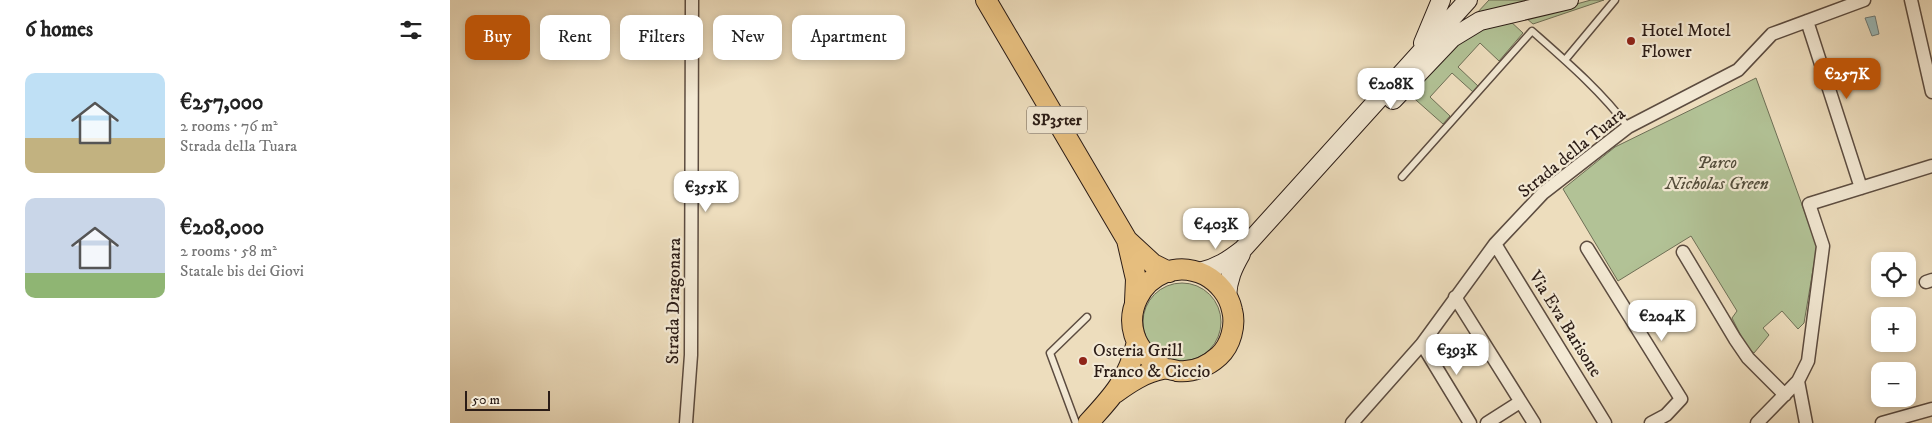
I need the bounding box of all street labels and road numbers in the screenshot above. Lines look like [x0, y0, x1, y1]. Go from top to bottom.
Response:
street label: Strada della Tuara [1514, 103, 1630, 203]
road number: SP35ter [1027, 106, 1087, 134]
street label: Strada Dragonara [662, 237, 686, 365]
street label: Via Eva Barisone [1523, 266, 1606, 381]

